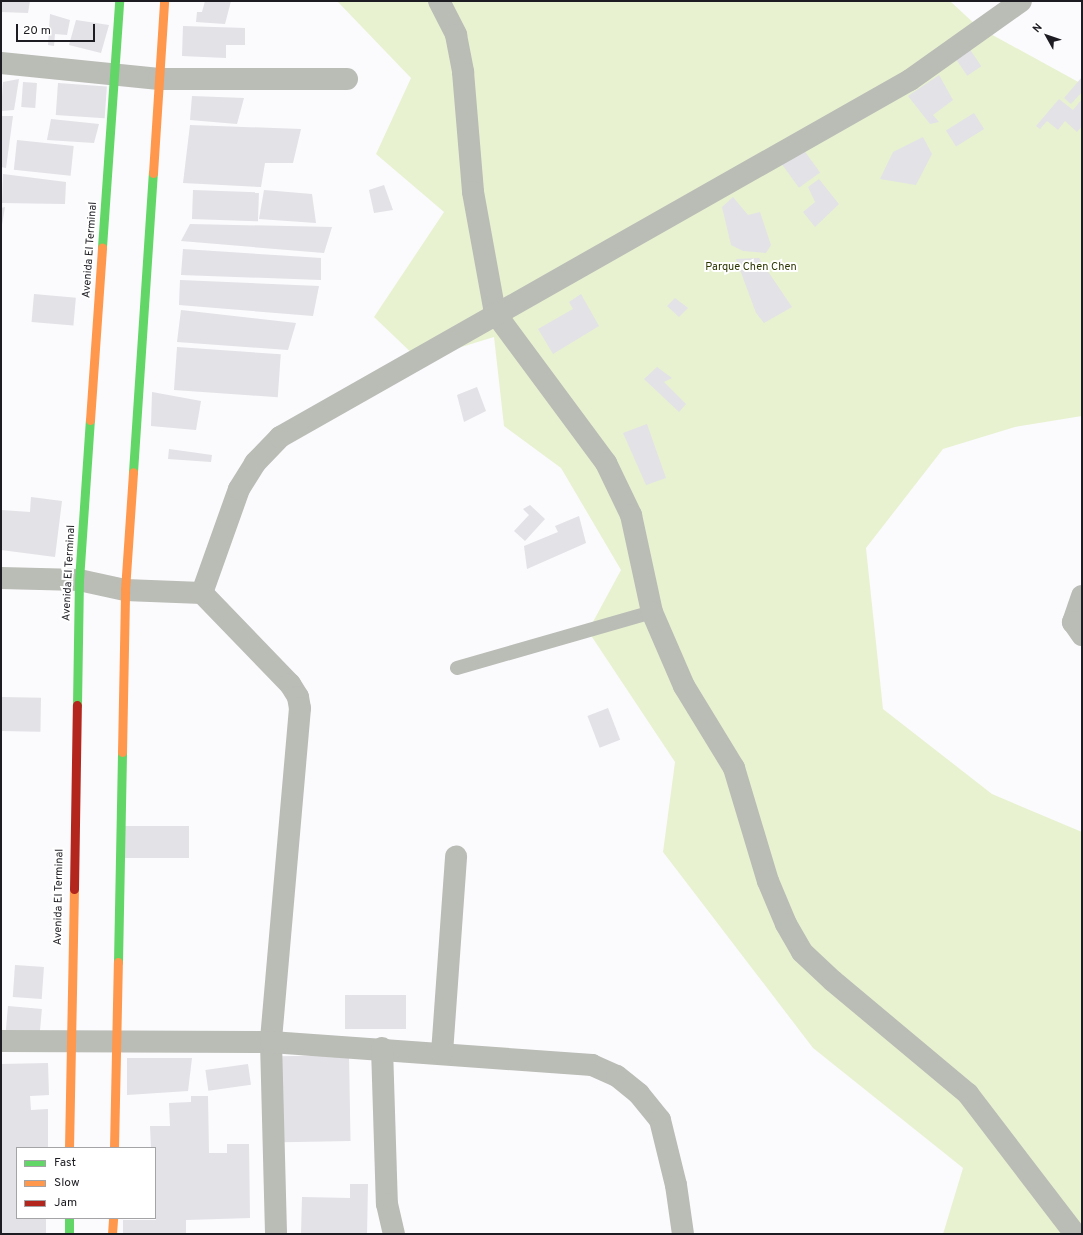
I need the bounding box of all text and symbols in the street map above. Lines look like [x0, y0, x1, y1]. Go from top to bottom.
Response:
scale bar [18, 16, 97, 42]
north arrow [1027, 16, 1067, 56]
text: N [1030, 21, 1046, 36]
text: 20 m [23, 23, 51, 39]
street label: Avenida El Terminal [80, 201, 100, 299]
park label: Parque Chen Chen [705, 260, 797, 274]
street label: Avenida El Terminal [60, 524, 78, 622]
street label: Avenida El Terminal [52, 848, 66, 946]
legend [16, 1147, 156, 1219]
text: Fast [54, 1155, 76, 1171]
text: Slow [54, 1175, 80, 1191]
text: Jam [54, 1195, 77, 1211]

